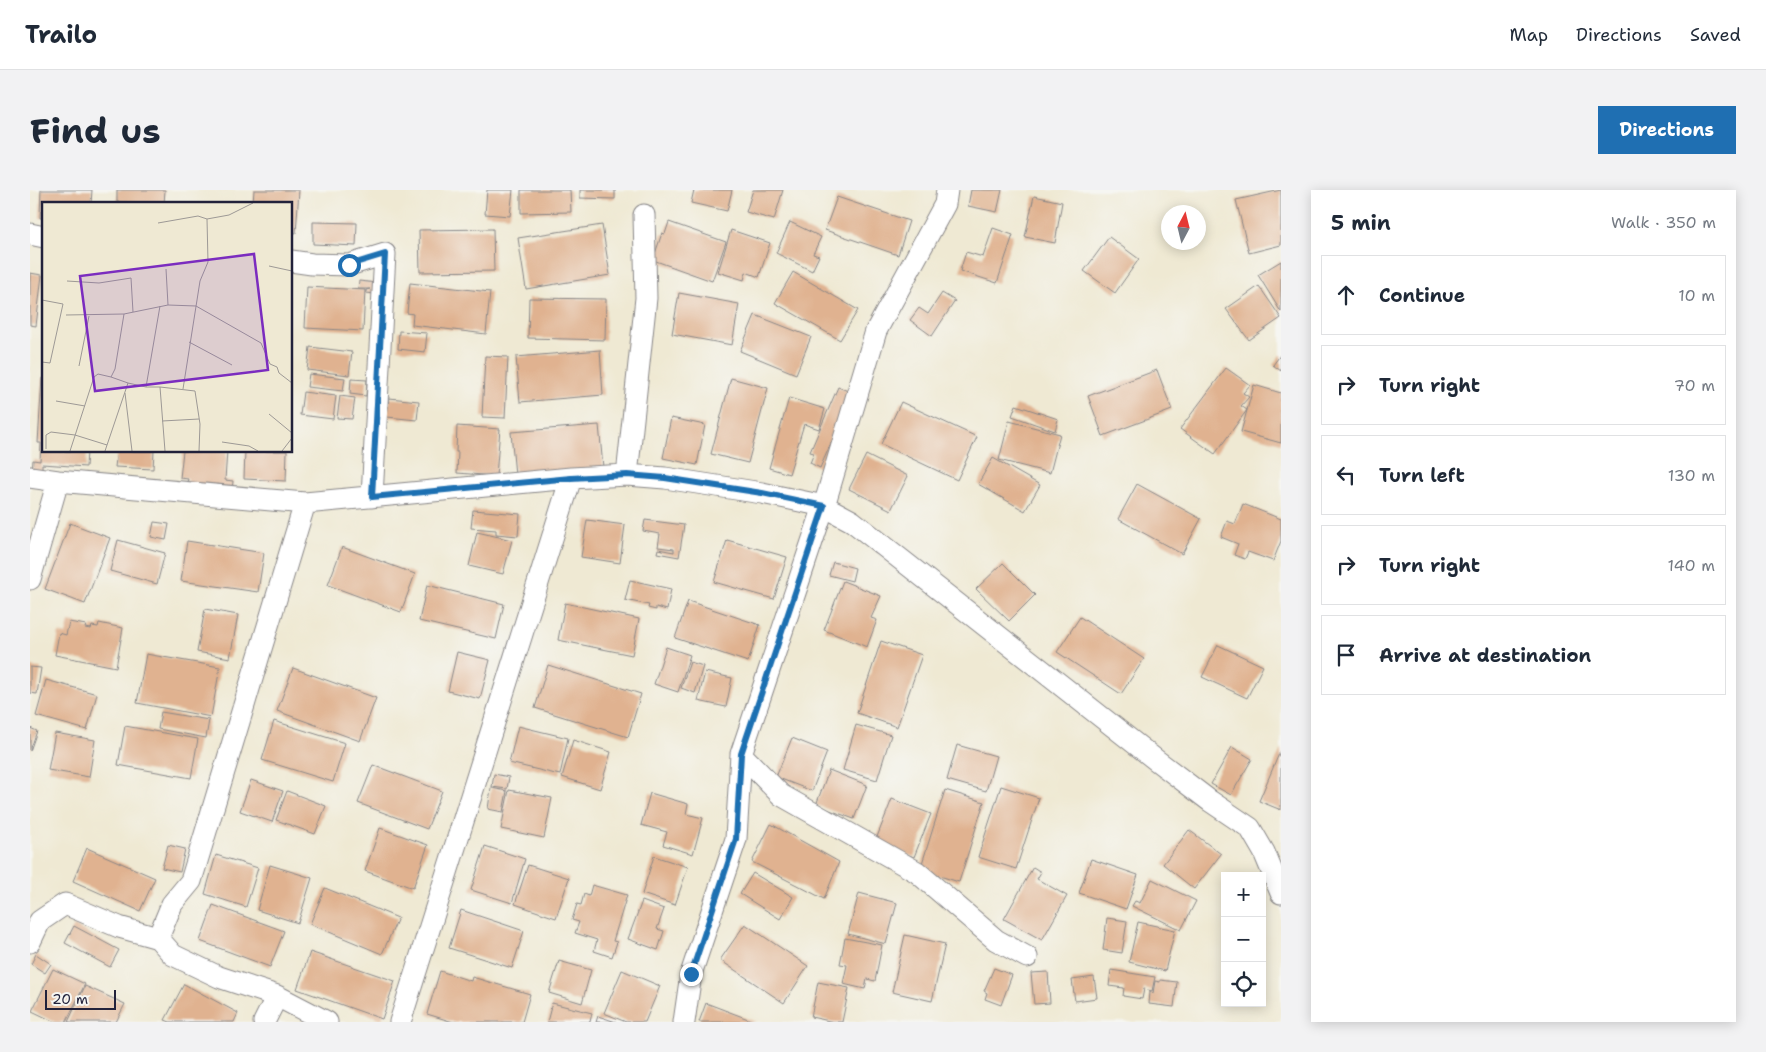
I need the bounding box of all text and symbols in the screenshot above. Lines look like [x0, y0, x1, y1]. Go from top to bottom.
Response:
text: Trailo [25, 19, 97, 51]
text: Map [1510, 23, 1548, 47]
text: Directions [1576, 23, 1662, 47]
text: Saved [1690, 23, 1741, 47]
button: Directions [1598, 106, 1736, 154]
text: Find us [30, 107, 161, 154]
inset map [42, 202, 292, 452]
north arrow [1161, 205, 1206, 250]
text: 5 min [1331, 209, 1391, 237]
text: Walk · 350 m [1611, 212, 1716, 233]
route start [338, 254, 361, 277]
icon: ahead [1332, 281, 1360, 309]
text: Continue [1379, 283, 1465, 308]
text: 10 m [1678, 285, 1715, 306]
icon: right [1332, 371, 1360, 399]
text: Turn right [1379, 373, 1480, 398]
text: 70 m [1674, 375, 1715, 396]
icon: left [1332, 461, 1360, 489]
text: Turn left [1379, 463, 1465, 488]
text: 130 m [1668, 465, 1715, 486]
icon: right [1332, 551, 1360, 579]
text: Turn right [1379, 553, 1480, 578]
text: 140 m [1668, 555, 1715, 576]
icon: arrive [1332, 641, 1360, 669]
text: Arrive at destination [1379, 643, 1591, 668]
map controls [1221, 872, 1266, 1007]
button: + [1221, 872, 1266, 917]
button: − [1221, 917, 1266, 962]
button: locate [1221, 962, 1266, 1007]
route end [680, 963, 703, 986]
scale bar [45, 987, 116, 1010]
text: 20 m [52, 990, 88, 1008]

